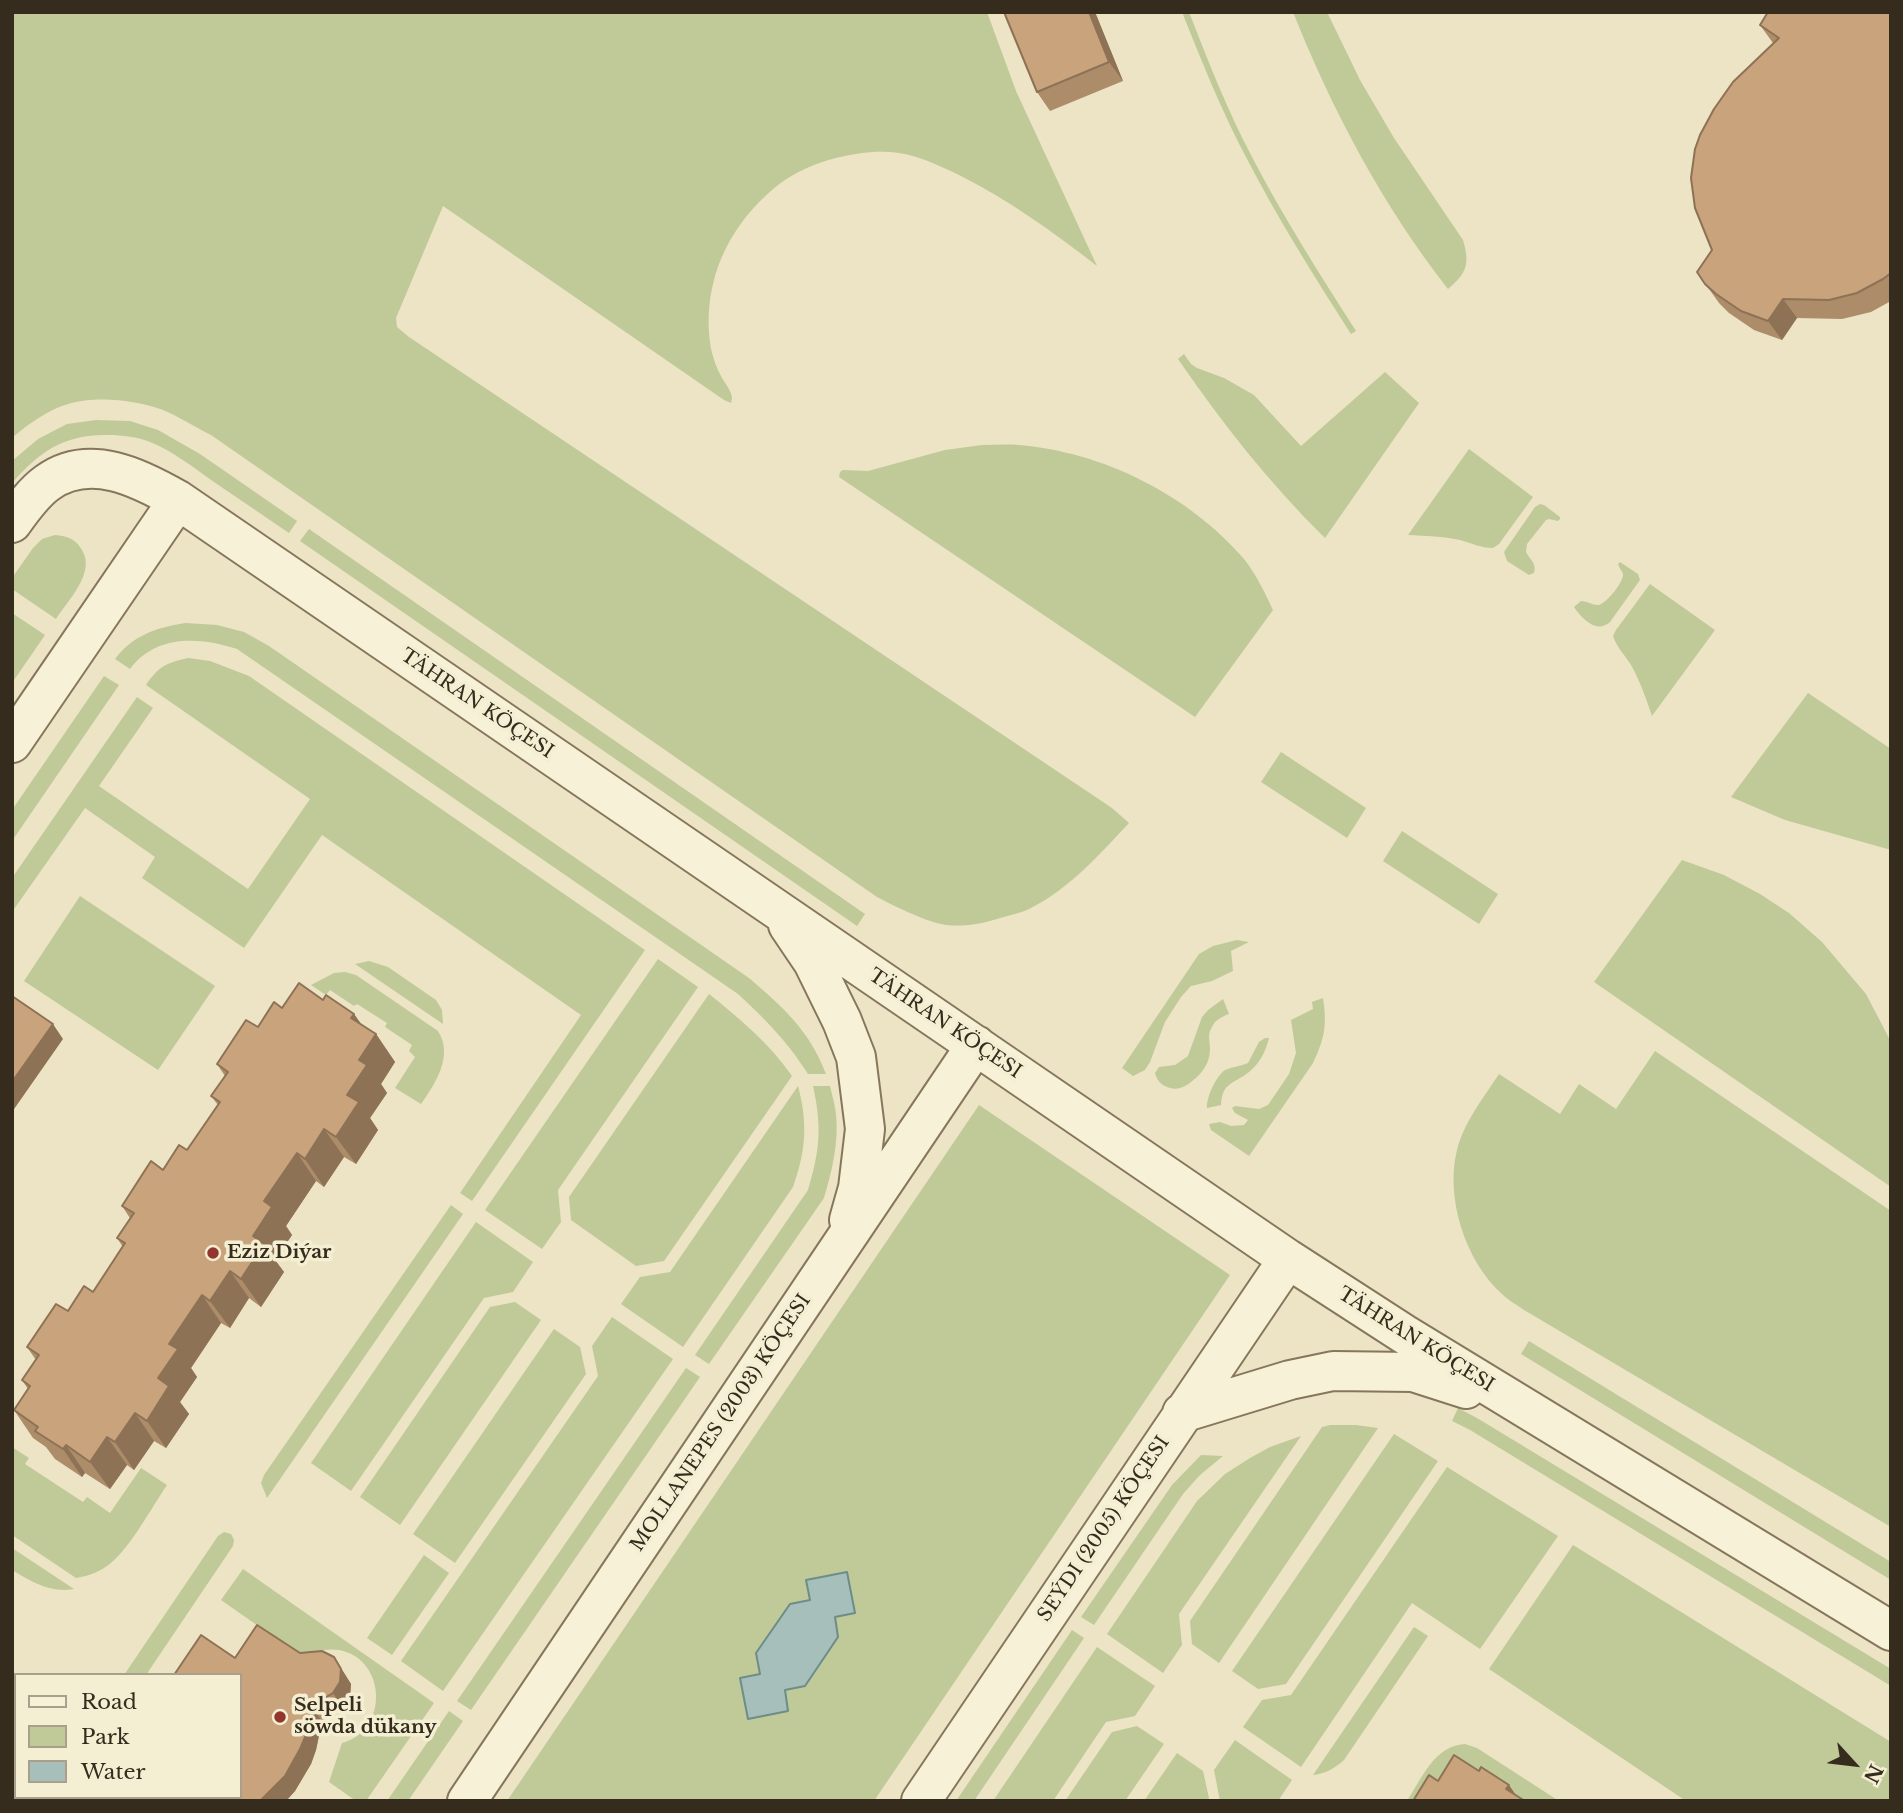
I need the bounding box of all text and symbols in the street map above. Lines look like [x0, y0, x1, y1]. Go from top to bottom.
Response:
street label: TÄHRAN KÖÇESI [396, 644, 558, 764]
street label: TÄHRAN KÖÇESI [864, 964, 1026, 1084]
place label: Eziz Diýar [227, 1242, 332, 1264]
marker: Eziz Diýar [205, 1245, 221, 1261]
street label: TÄHRAN KÖÇESI [1334, 1283, 1498, 1397]
street label: MOLLANEPES (2003) KÖÇESI [626, 1290, 816, 1556]
street label: SEÝDI (2005) KÖÇESI [1033, 1432, 1175, 1626]
legend [14, 1673, 242, 1799]
text: Road [81, 1689, 137, 1715]
place label: Selpeli söwda dükany [294, 1695, 436, 1739]
marker: Selpeli söwda dükany [272, 1709, 288, 1725]
text: Park [81, 1724, 130, 1750]
north arrow [1819, 1729, 1889, 1799]
text: Water [81, 1759, 145, 1785]
text: N [1859, 1761, 1887, 1787]

